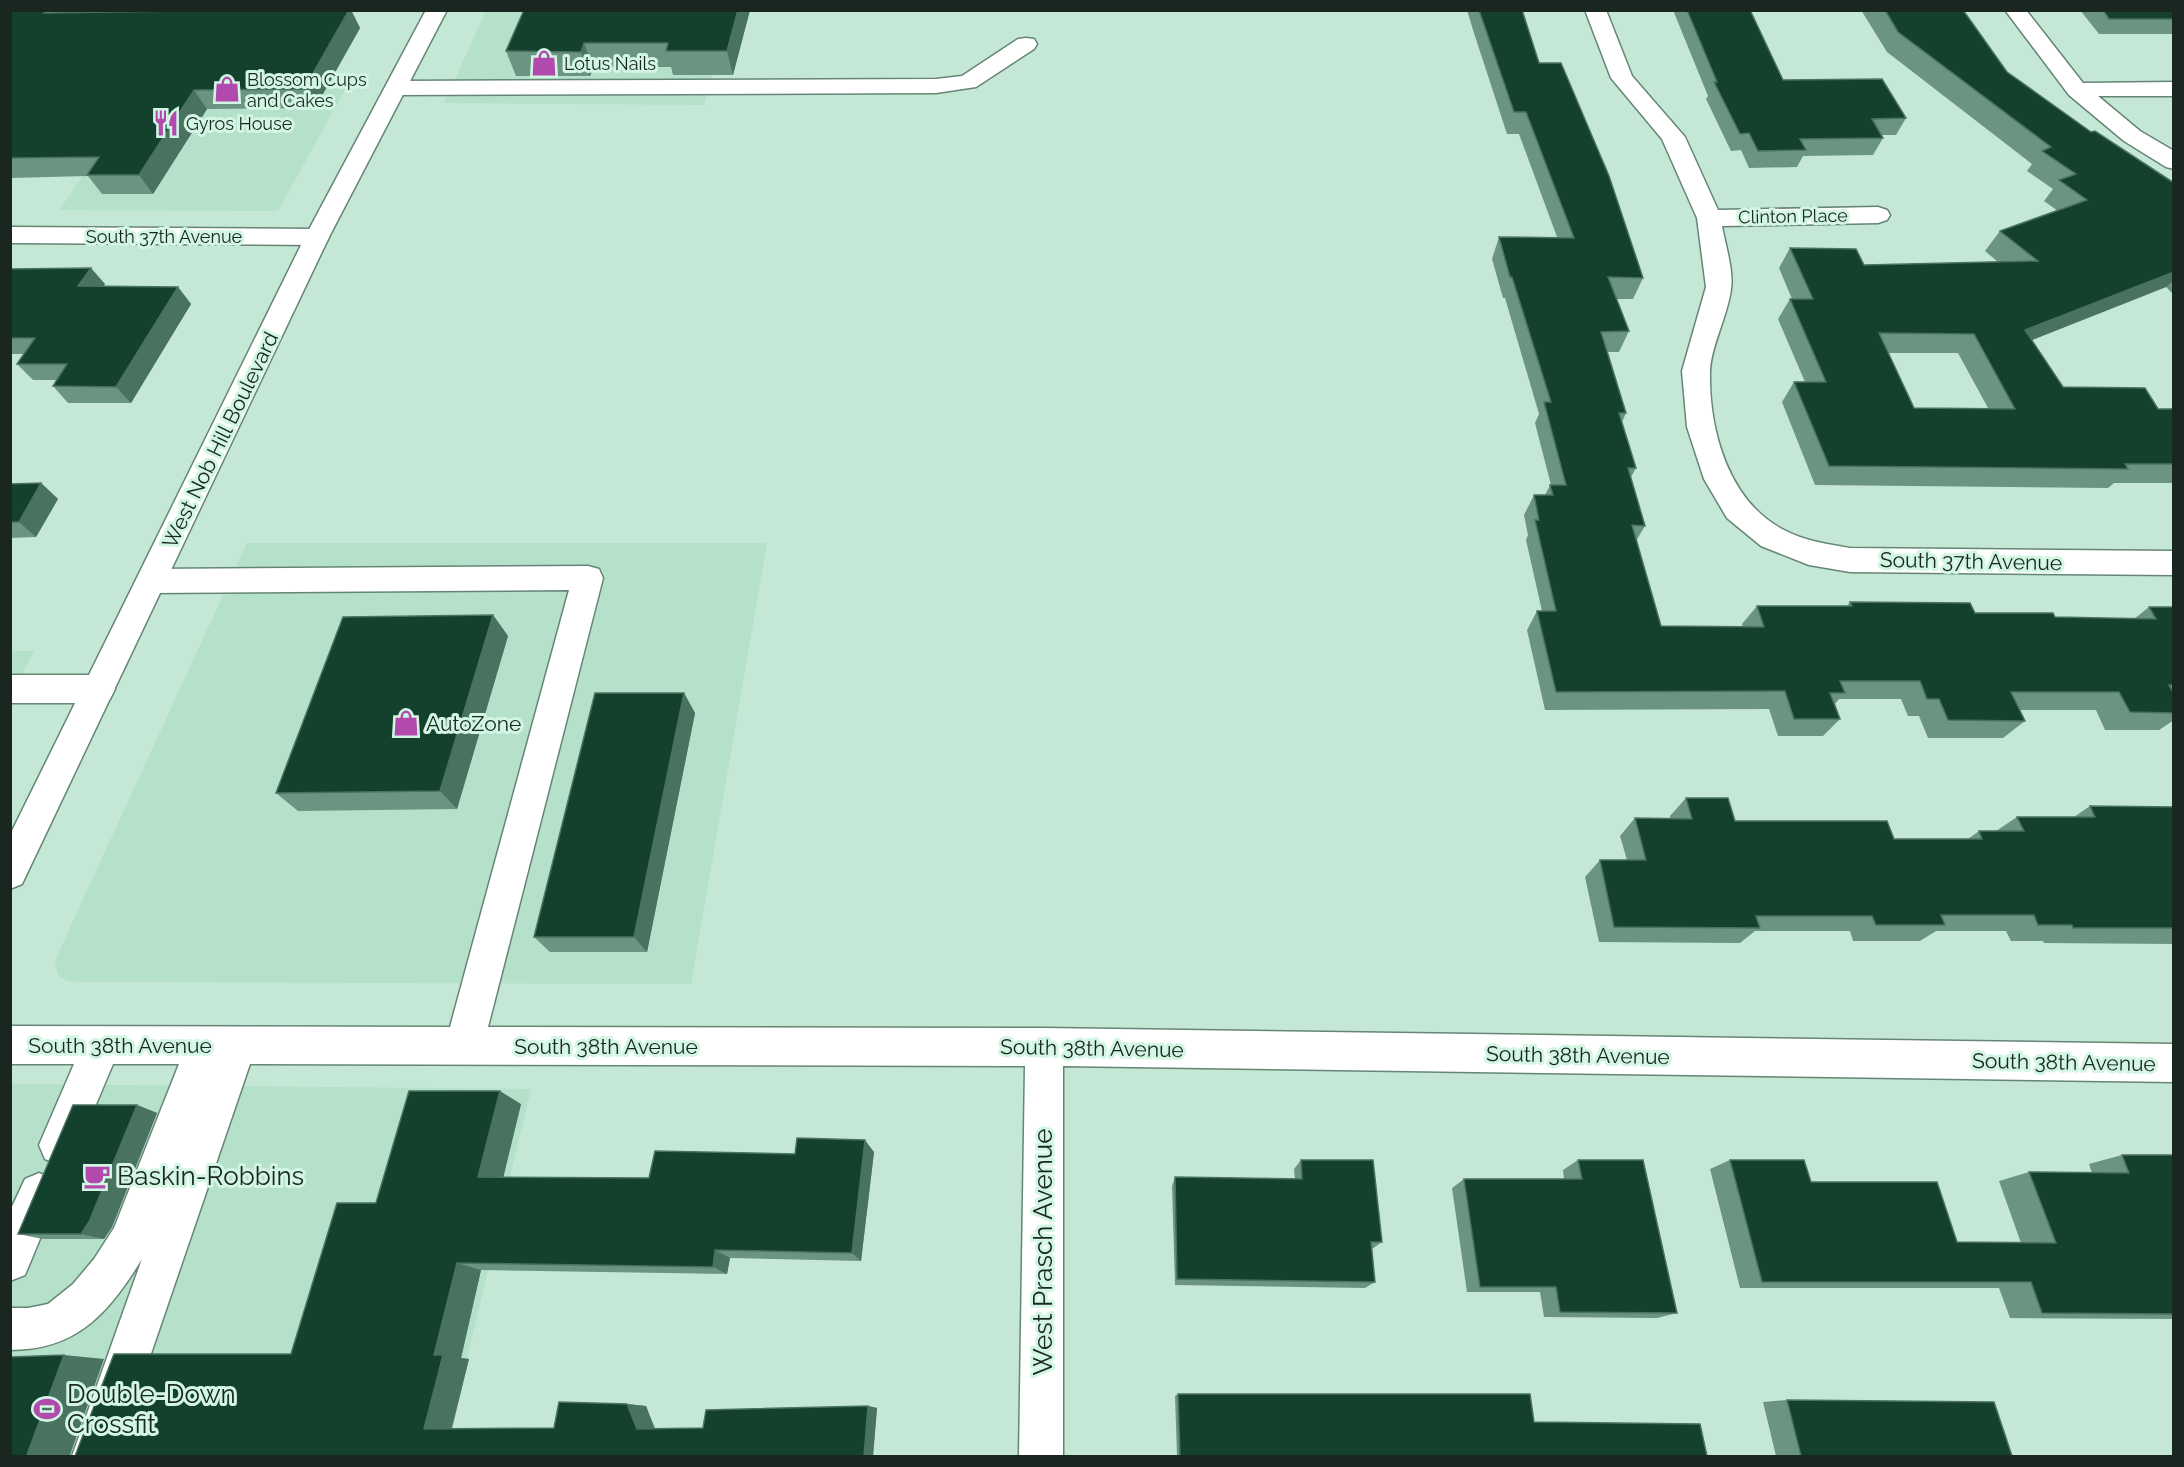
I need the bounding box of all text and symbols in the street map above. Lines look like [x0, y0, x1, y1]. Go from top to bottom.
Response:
shop icon: Lotus Nails [529, 48, 559, 78]
place label: Lotus Nails [564, 53, 656, 74]
place label: Blossom Cups and Cakes [247, 69, 367, 111]
shop icon: Blossom Cups and Cakes [212, 74, 242, 104]
restaurant icon: Gyros House [151, 108, 181, 138]
place label: Gyros House [186, 113, 293, 134]
street label: Clinton Place [1738, 205, 1848, 227]
street label: South 37th Avenue [86, 226, 243, 247]
street label: West Nob Hill Boulevard [157, 328, 283, 552]
street label: South 37th Avenue [1880, 547, 2062, 575]
shop icon: AutoZone [391, 708, 421, 738]
place label: AutoZone [426, 711, 521, 736]
street label: South 38th Avenue [28, 1033, 212, 1058]
street label: South 38th Avenue [514, 1034, 698, 1059]
street label: South 38th Avenue [1000, 1034, 1184, 1062]
street label: South 38th Avenue [1486, 1041, 1670, 1069]
street label: South 38th Avenue [1972, 1048, 2156, 1076]
street label: West Prasch Avenue [1028, 1128, 1058, 1376]
cafe icon: Baskin-Robbins [82, 1161, 112, 1191]
place label: Baskin-Robbins [117, 1161, 304, 1191]
place label: Double-Down Crossfit [67, 1379, 236, 1439]
sports icon: Double-Down Crossfit [32, 1394, 62, 1424]

